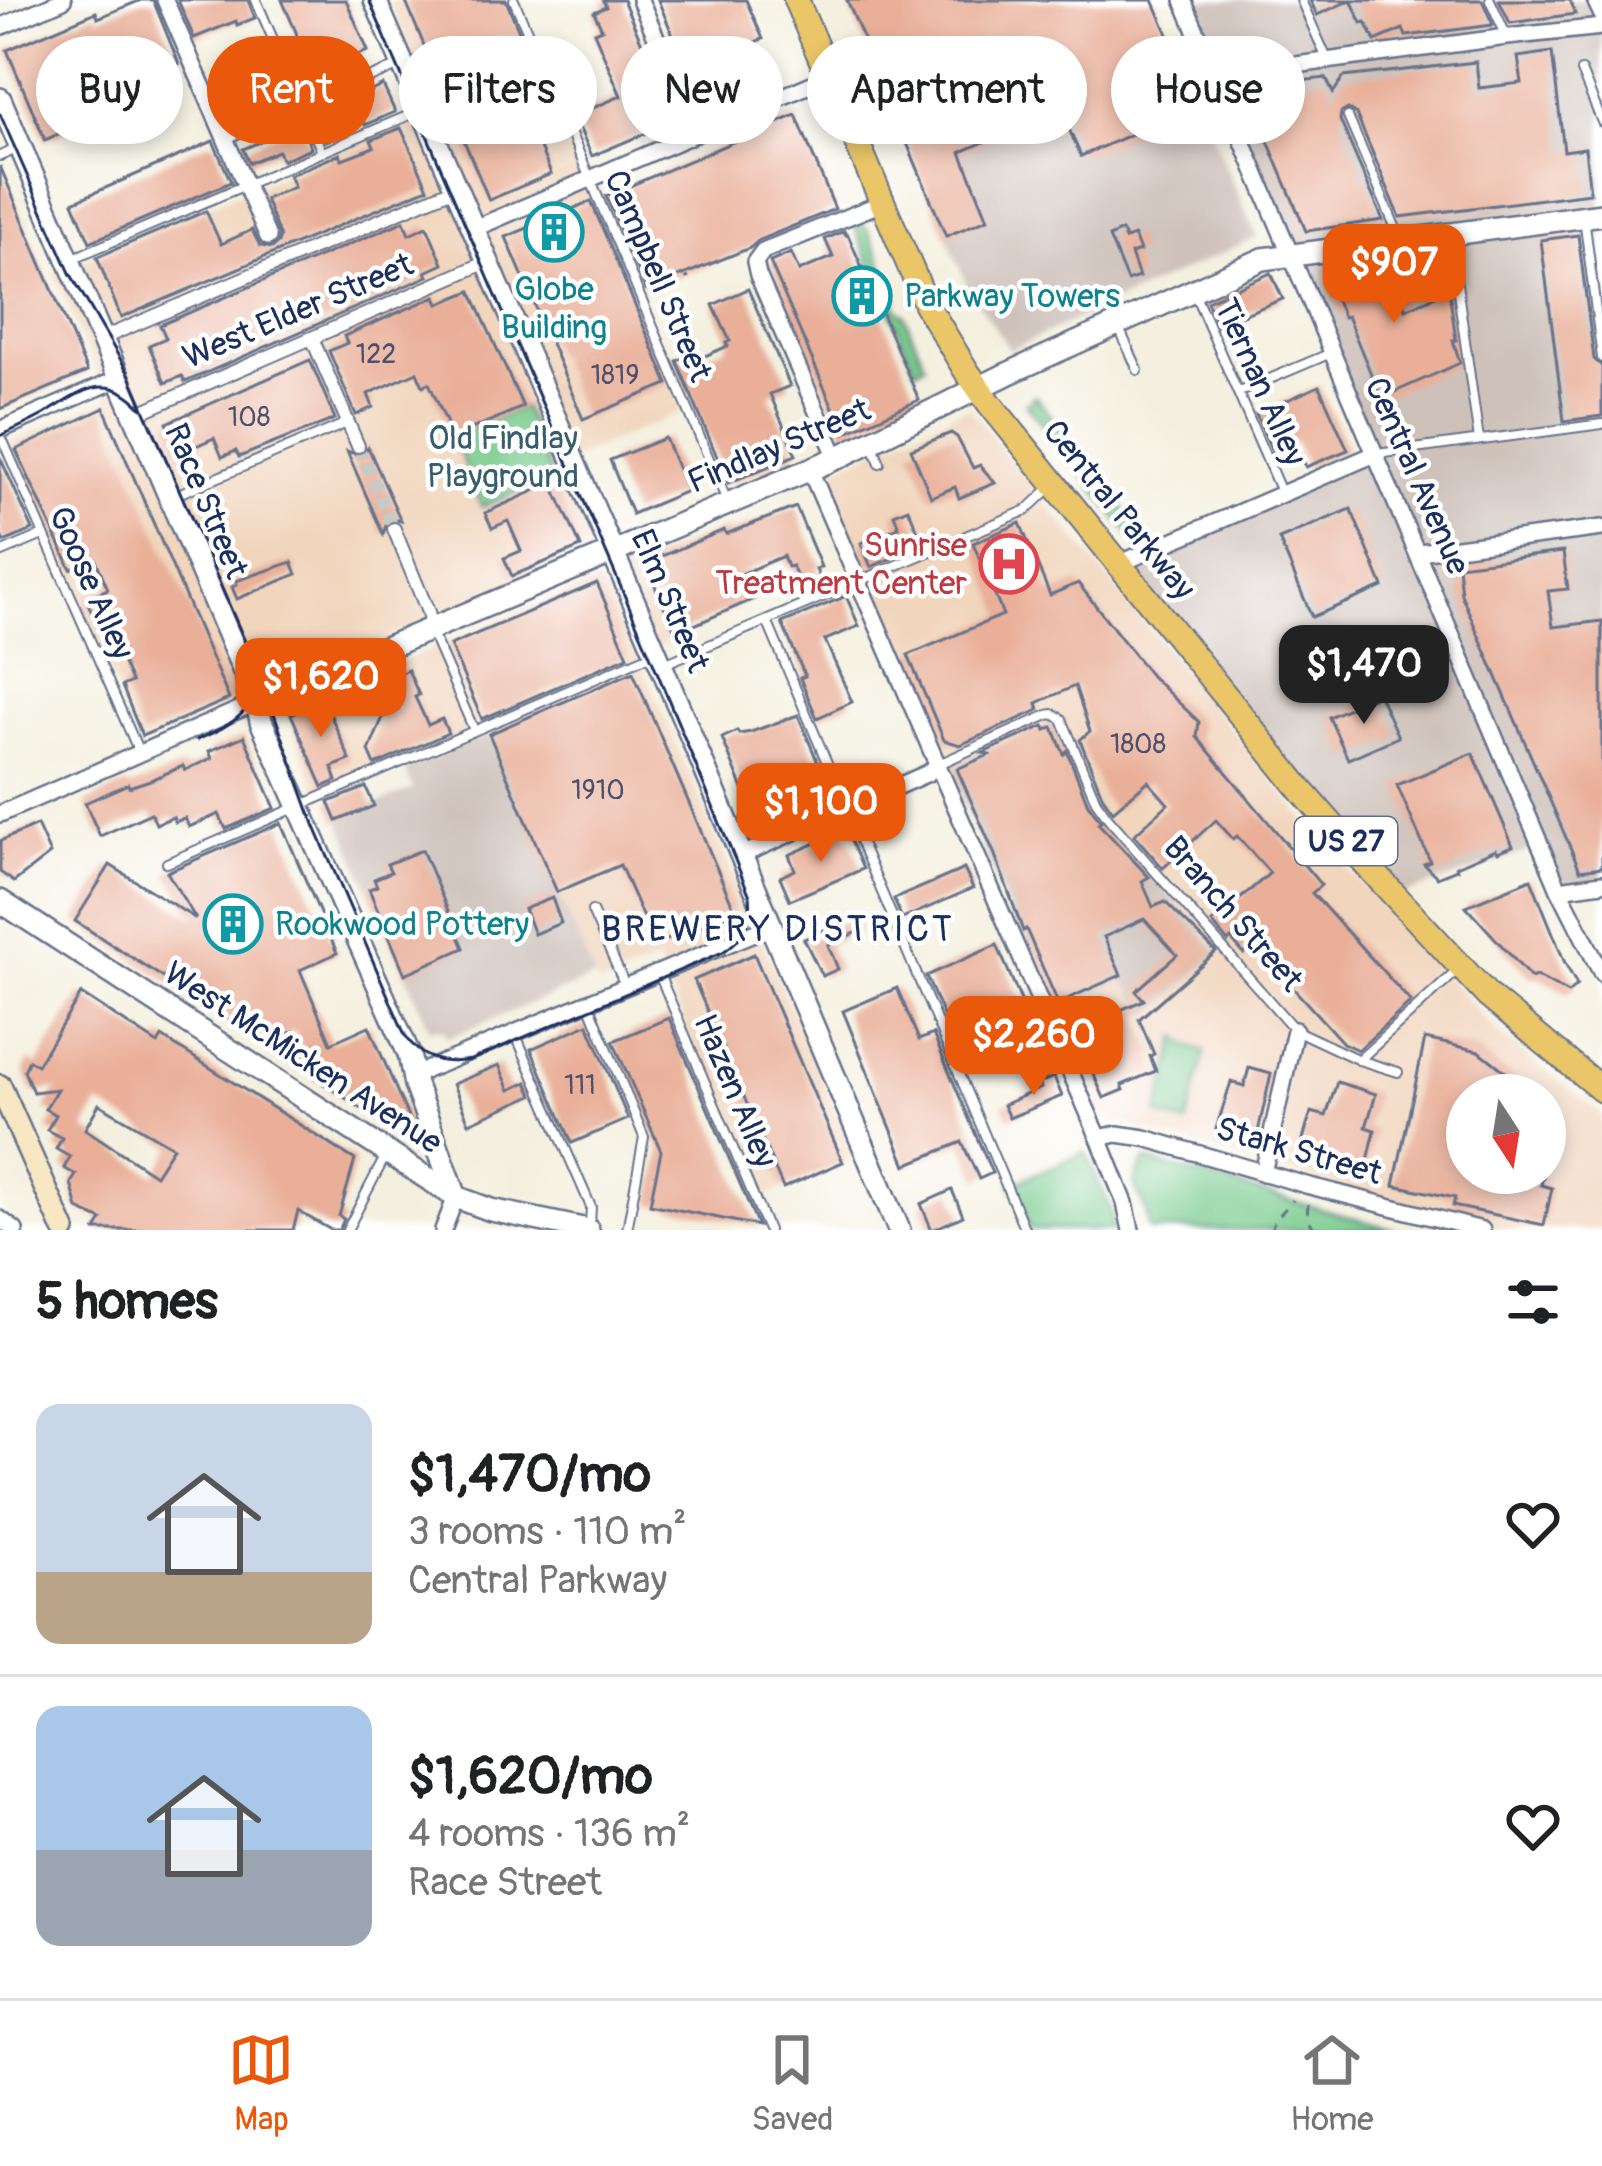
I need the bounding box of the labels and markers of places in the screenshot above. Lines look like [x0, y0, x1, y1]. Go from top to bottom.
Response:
building icon: Globe Building [523, 201, 585, 263]
pin: $907 [1323, 224, 1465, 326]
building icon: Parkway Towers [831, 265, 893, 327]
place label: Globe Building [501, 269, 607, 348]
place label: Parkway Towers [904, 276, 1120, 317]
place label: Sunrise Treatment Center [715, 525, 967, 604]
hospital icon: Sunrise Treatment Center [978, 533, 1040, 595]
pin: $1,470 [1266, 625, 1462, 727]
pin: $1,620 [223, 638, 419, 740]
pin: $1,100 [723, 763, 919, 865]
building icon: Rookwood Pottery [202, 893, 264, 955]
place label: Rookwood Pottery [275, 904, 529, 945]
pin: $2,260 [936, 996, 1132, 1098]

